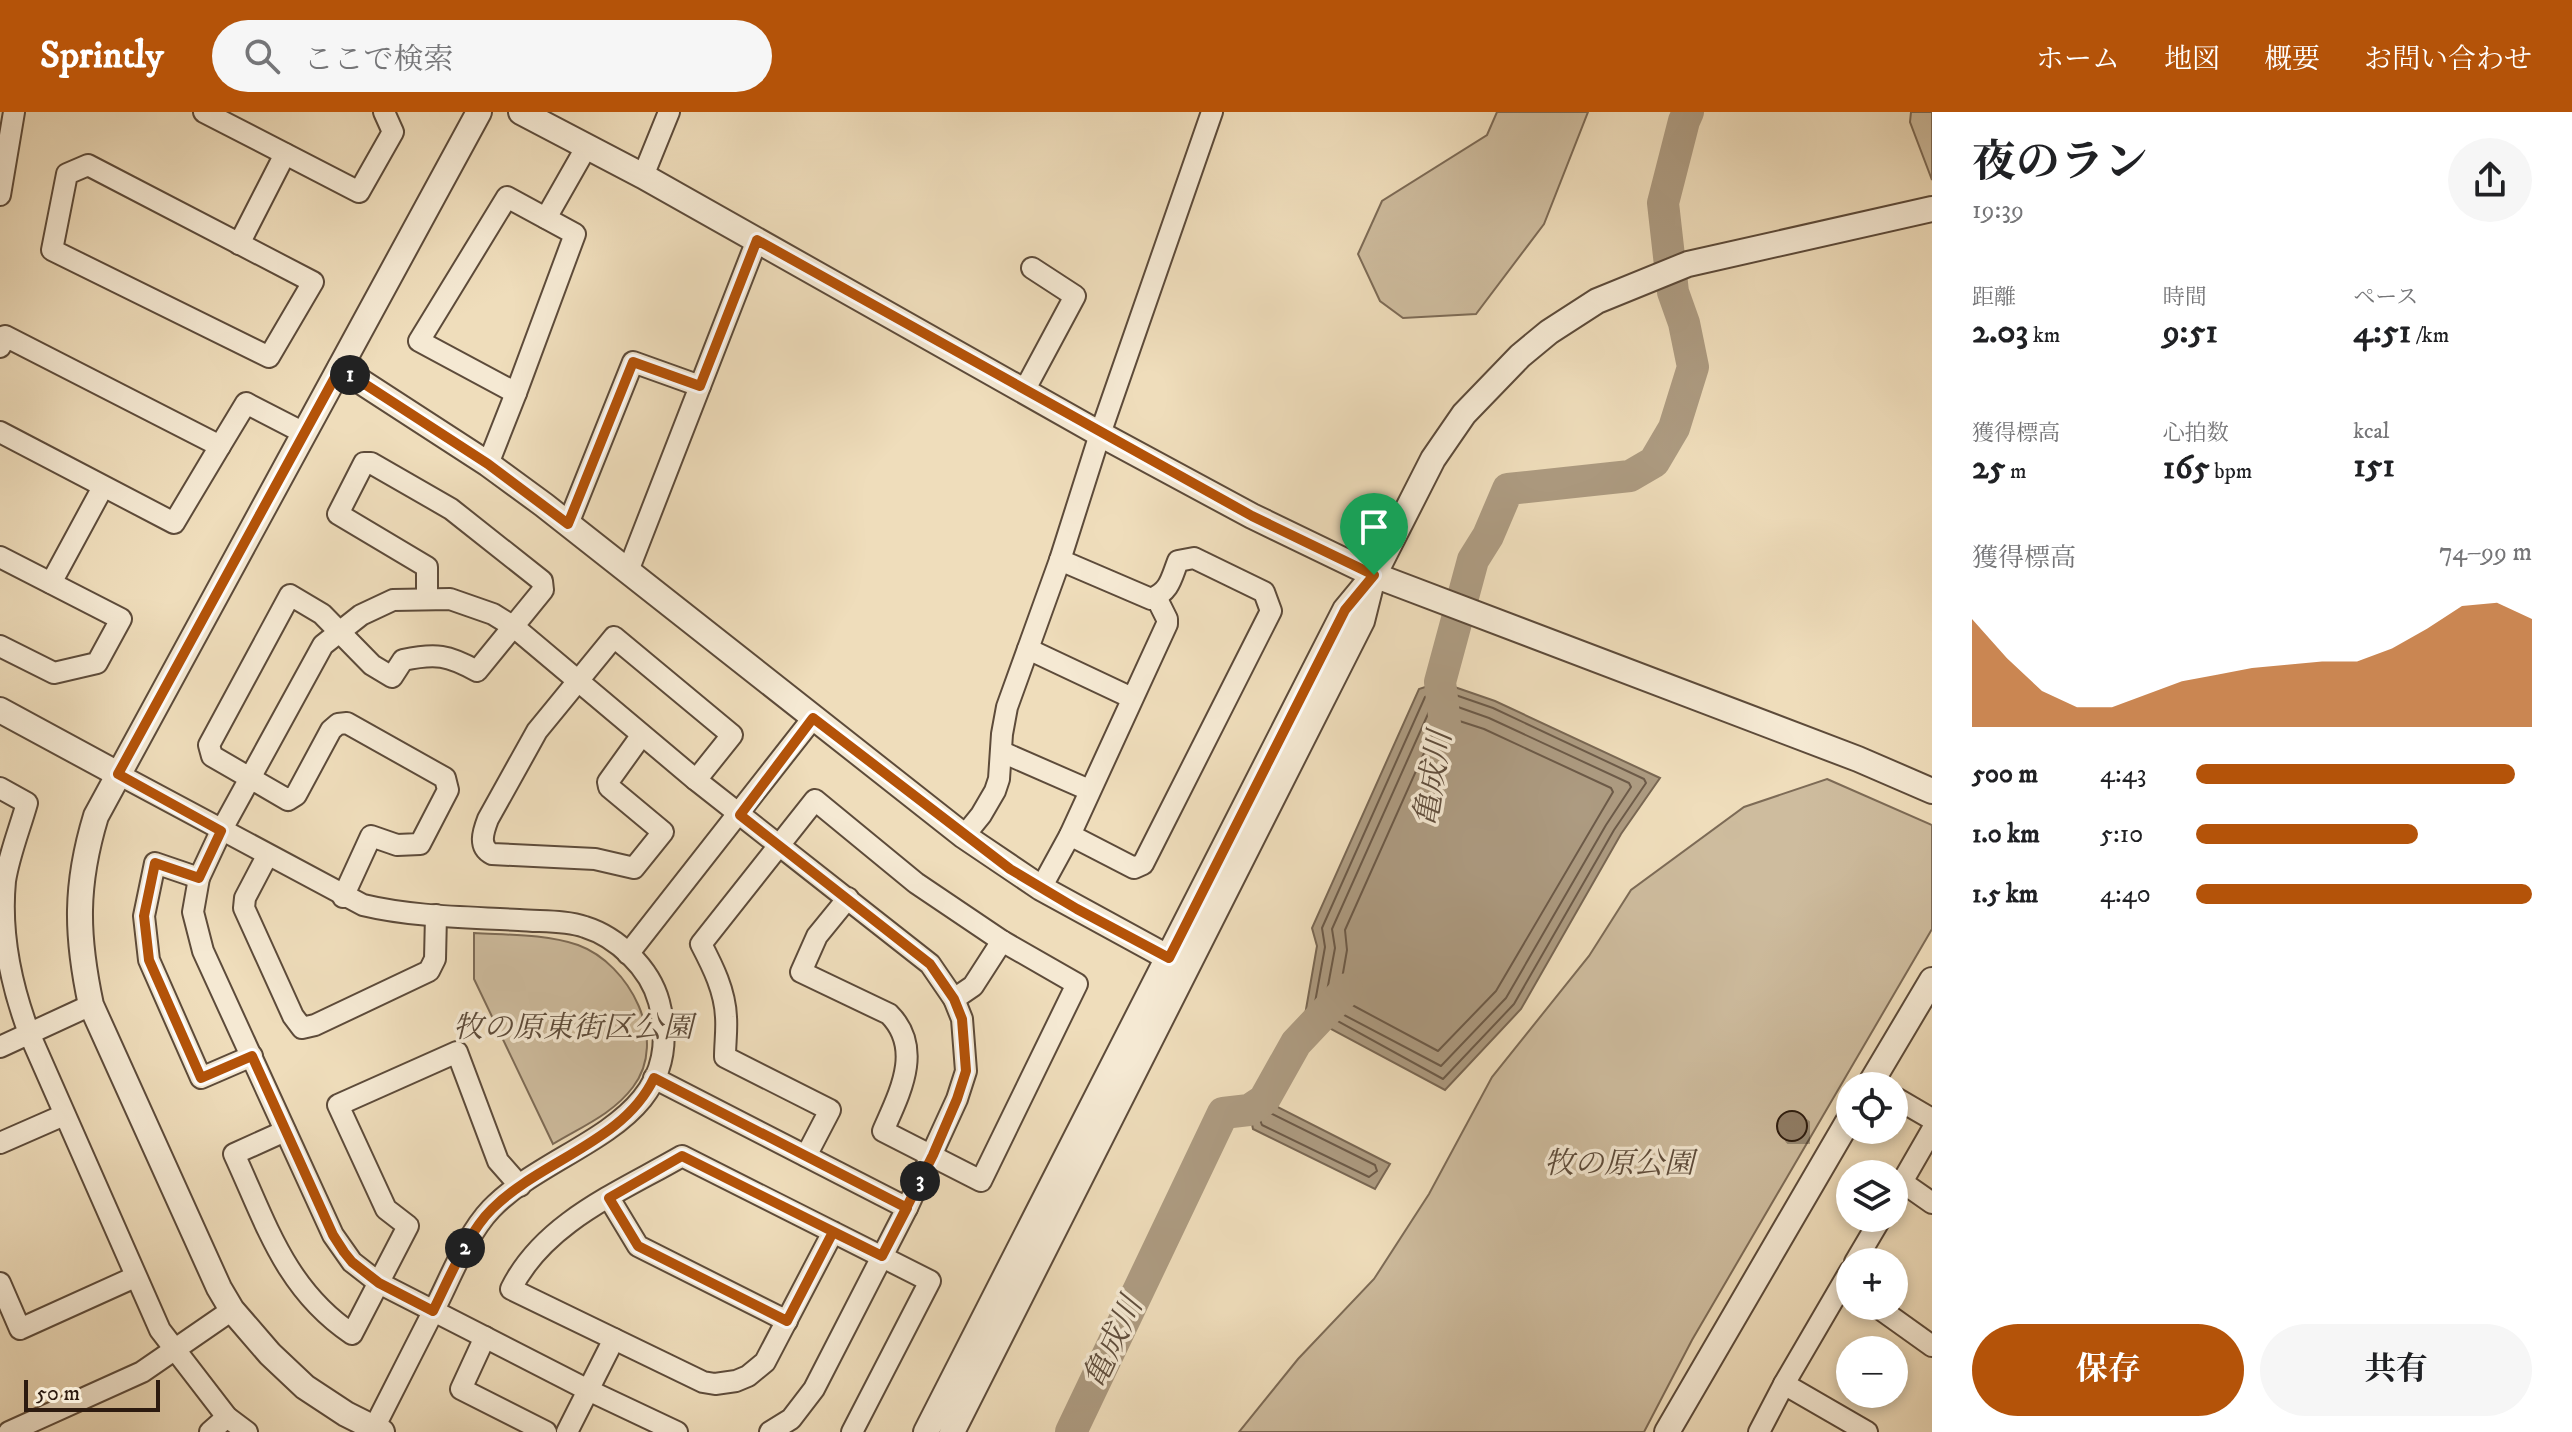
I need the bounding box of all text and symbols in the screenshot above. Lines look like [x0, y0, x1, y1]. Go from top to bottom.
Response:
search box [212, 20, 772, 92]
text: Sprintly [40, 32, 164, 80]
icon: search [240, 34, 284, 78]
text: ここで検索 [304, 42, 454, 79]
text: ホーム [2036, 42, 2120, 77]
text: 地図 [2164, 42, 2220, 77]
text: 概要 [2264, 42, 2320, 77]
text: お問い合わせ [2364, 42, 2532, 77]
text: 夜のラン [1972, 136, 2148, 191]
button: share [2448, 138, 2532, 222]
text: 19:39 [1972, 194, 2024, 227]
text: 距離 [1972, 284, 2016, 311]
text: 時間 [2163, 284, 2207, 311]
text: ペース [2353, 284, 2418, 311]
text: 2.03 [1972, 311, 2028, 353]
text: 9:51 [2163, 311, 2218, 353]
text: 4:51 [2353, 311, 2411, 353]
text: km [2028, 322, 2060, 349]
text: /km [2411, 322, 2449, 349]
pin: 1 [330, 355, 370, 395]
text: 1 [346, 361, 354, 388]
text: kcal [2353, 418, 2389, 445]
text: 獲得標高 [1972, 420, 2060, 447]
text: 心拍数 [2163, 420, 2229, 447]
text: 151 [2353, 445, 2395, 487]
text: 25 [1972, 447, 2005, 489]
text: 165 [2163, 447, 2210, 489]
text: m [2005, 458, 2027, 485]
text: bpm [2210, 458, 2252, 485]
pin [1340, 493, 1408, 575]
icon: arrive [1352, 505, 1396, 549]
text: 74–99 m [2439, 536, 2532, 569]
text: 獲得標高 [1972, 542, 2076, 575]
water label: 亀成川 [1407, 726, 1462, 830]
text: 500 m [1972, 758, 2038, 791]
text: 4:43 [2100, 758, 2146, 791]
text: 1.0 km [1972, 818, 2040, 851]
text: 5:10 [2100, 818, 2143, 851]
text: 1.5 km [1972, 878, 2038, 911]
text: 4:40 [2100, 878, 2151, 911]
park label: 牧の原東街区公園 [453, 1010, 698, 1047]
map controls [1836, 1072, 1908, 1408]
button: locate [1836, 1072, 1908, 1144]
park label: 牧の原公園 [1544, 1146, 1699, 1183]
button: layers [1836, 1160, 1908, 1232]
pin: 3 [900, 1161, 940, 1201]
text: 3 [916, 1167, 924, 1194]
pin: 2 [445, 1228, 485, 1268]
text: 2 [460, 1234, 470, 1261]
button: + [1836, 1248, 1908, 1320]
water label: 亀成川 [1076, 1288, 1154, 1395]
button: 保存 [1972, 1324, 2244, 1416]
button: 共有 [2260, 1324, 2532, 1416]
button: − [1836, 1336, 1908, 1408]
scale bar [24, 1376, 160, 1412]
text: 50 m [36, 1380, 80, 1407]

